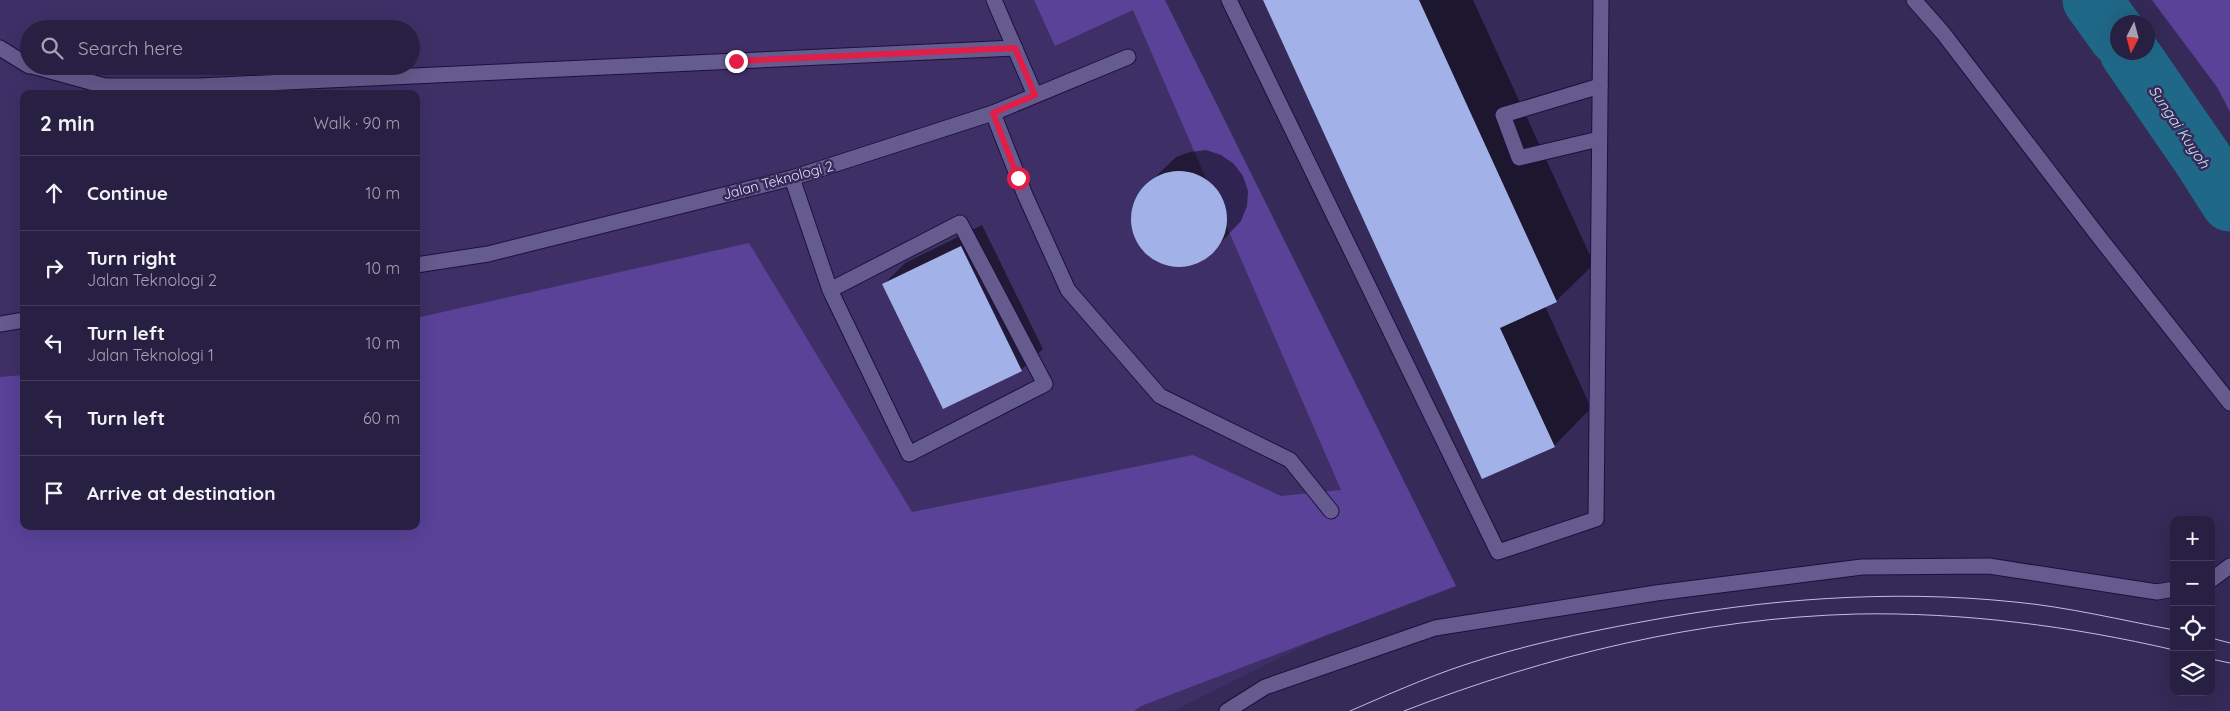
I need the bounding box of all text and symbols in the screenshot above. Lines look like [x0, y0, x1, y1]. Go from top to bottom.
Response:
north arrow [2110, 15, 2155, 60]
search box [20, 20, 420, 75]
icon: search [38, 34, 66, 62]
text: Search here [78, 36, 183, 60]
route end [725, 50, 748, 73]
water label: Sungai Kuyoh [2145, 82, 2214, 172]
text: 2 min [40, 110, 95, 136]
text: Walk · 90 m [313, 113, 400, 133]
street label: Jalan Teknologi 2 [721, 157, 835, 203]
route start [1007, 167, 1030, 190]
icon: ahead [40, 179, 68, 207]
text: Continue [87, 181, 168, 205]
text: 10 m [366, 183, 400, 203]
text: Turn right [87, 246, 176, 270]
icon: right [40, 254, 68, 282]
text: 10 m [366, 258, 400, 278]
text: Jalan Teknologi 2 [87, 270, 217, 290]
text: Turn left [87, 321, 165, 345]
icon: left [40, 329, 68, 357]
text: 10 m [366, 333, 400, 353]
text: Jalan Teknologi 1 [87, 345, 214, 365]
icon: left [40, 404, 68, 432]
text: Turn left [87, 406, 165, 430]
text: 60 m [363, 408, 400, 428]
icon: arrive [40, 479, 68, 507]
text: Arrive at destination [87, 481, 276, 505]
map controls [2170, 516, 2215, 696]
button: + [2170, 516, 2215, 561]
button: − [2170, 561, 2215, 606]
button: locate [2170, 606, 2215, 651]
button: layers [2170, 651, 2215, 696]

